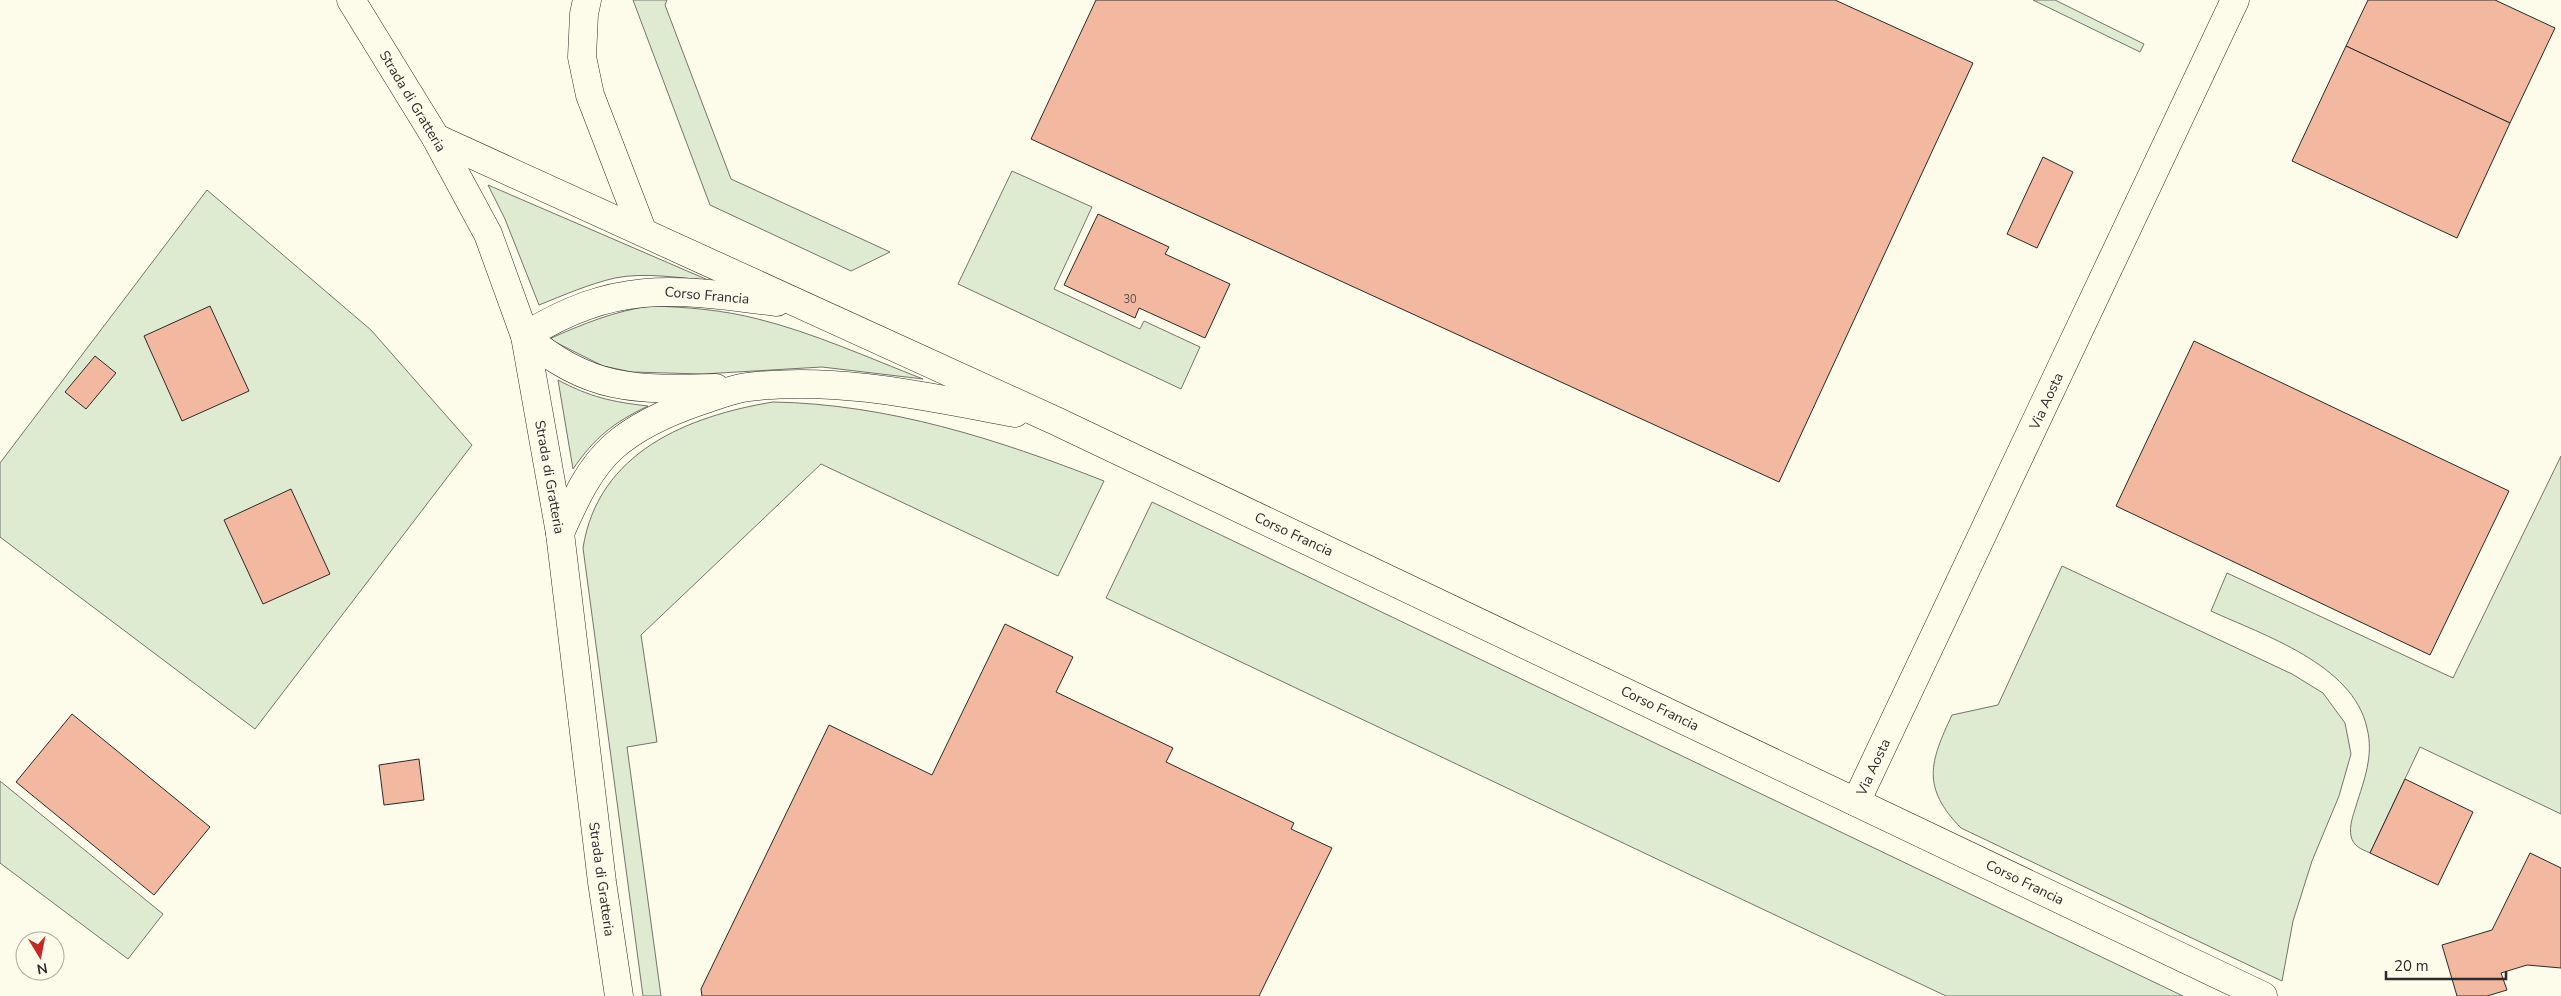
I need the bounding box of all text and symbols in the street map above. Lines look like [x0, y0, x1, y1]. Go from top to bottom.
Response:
street label: Strada di Gratteria [375, 47, 450, 156]
street label: Corso Francia [664, 282, 750, 309]
house number: 30 [1123, 292, 1137, 307]
street label: Via Aosta [2025, 370, 2068, 434]
street label: Strada di Gratteria [530, 419, 569, 535]
street label: Corso Francia [1251, 508, 1336, 561]
street label: Corso Francia [1618, 681, 1702, 736]
street label: Via Aosta [1852, 736, 1895, 800]
street label: Strada di Gratteria [584, 821, 619, 937]
street label: Corso Francia [1983, 855, 2067, 910]
north arrow [15, 931, 65, 981]
scale bar [2386, 948, 2506, 980]
text: 20 m [2394, 956, 2429, 976]
text: N [35, 958, 49, 979]

